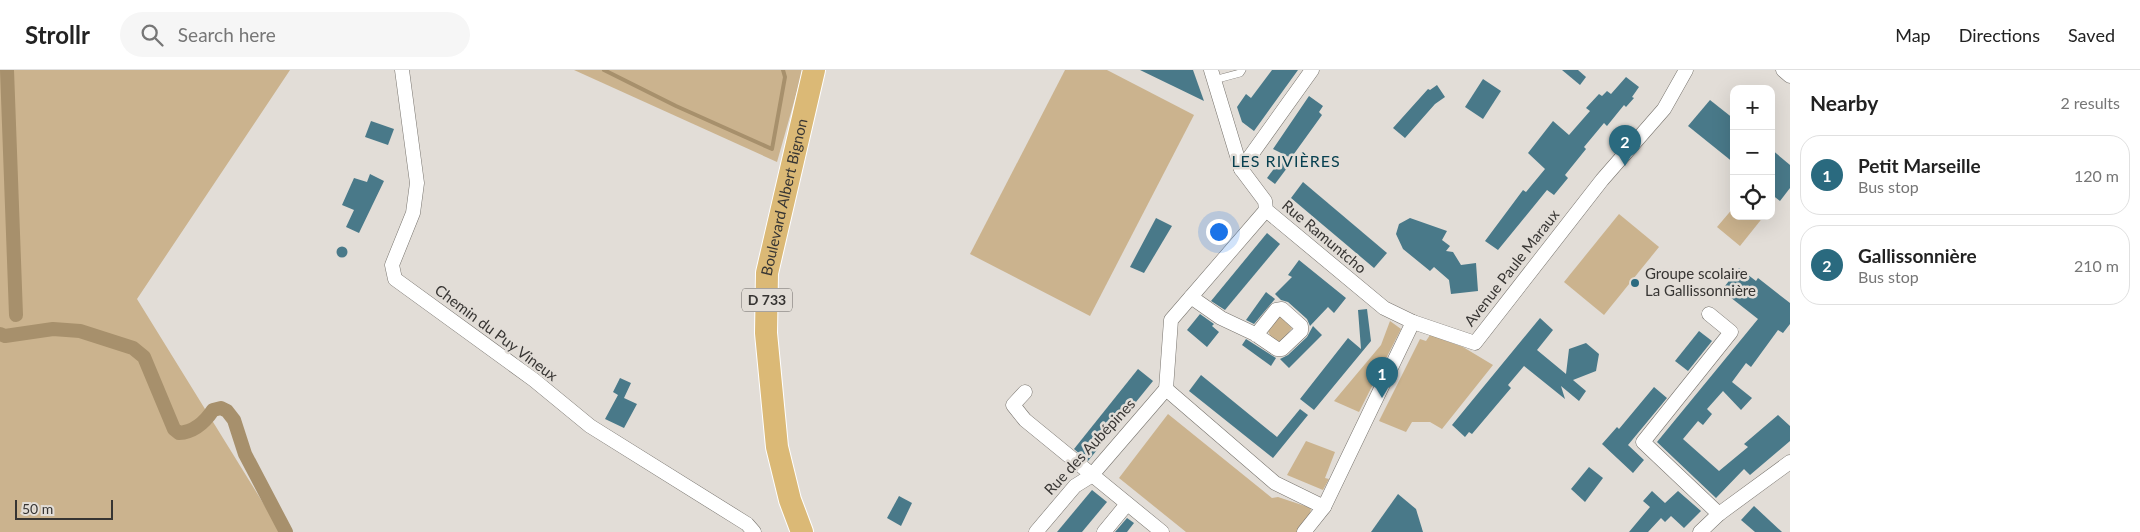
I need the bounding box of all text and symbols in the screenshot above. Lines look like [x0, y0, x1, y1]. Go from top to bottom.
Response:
search box [120, 12, 470, 57]
text: Strollr [25, 20, 90, 49]
icon: search [138, 21, 166, 49]
text: Search here [178, 23, 276, 46]
text: Map [1895, 24, 1931, 46]
text: Directions [1959, 24, 2040, 46]
text: Saved [2068, 24, 2115, 46]
map controls [1730, 85, 1775, 220]
button: + [1730, 85, 1775, 130]
text: Nearby [1810, 90, 1878, 115]
text: 2 results [2060, 93, 2120, 112]
street label: Boulevard Albert Bignon [757, 117, 810, 277]
pin: 2 [1609, 125, 1641, 166]
button: − [1730, 130, 1775, 175]
district label: LES RIVIÈRES [1231, 151, 1341, 170]
text: Petit Marseille [1858, 154, 1981, 177]
text: 1 [1822, 166, 1832, 185]
text: 120 m [2074, 166, 2119, 185]
button: locate [1730, 175, 1775, 220]
text: Bus stop [1858, 177, 1919, 196]
street label: Rue Ramuntcho [1279, 196, 1370, 277]
street label: Avenue Paule Maraux [1460, 205, 1563, 329]
your location [1206, 219, 1232, 245]
text: Gallissonnière [1858, 244, 1977, 267]
text: 2 [1822, 256, 1832, 275]
text: 210 m [2074, 256, 2119, 275]
place label: Groupe scolaire La Gallissonnière [1645, 264, 1756, 299]
text: Bus stop [1858, 267, 1919, 286]
marker: Groupe scolaire La Gallissonnière [1629, 277, 1641, 289]
street label: Chemin du Puy Vineux [432, 280, 562, 385]
road number: D 733 [742, 288, 792, 312]
pin: 1 [1366, 357, 1398, 398]
street label: Rue des Aubépines [1040, 395, 1138, 498]
scale bar [15, 497, 112, 520]
text: 50 m [22, 500, 53, 517]

